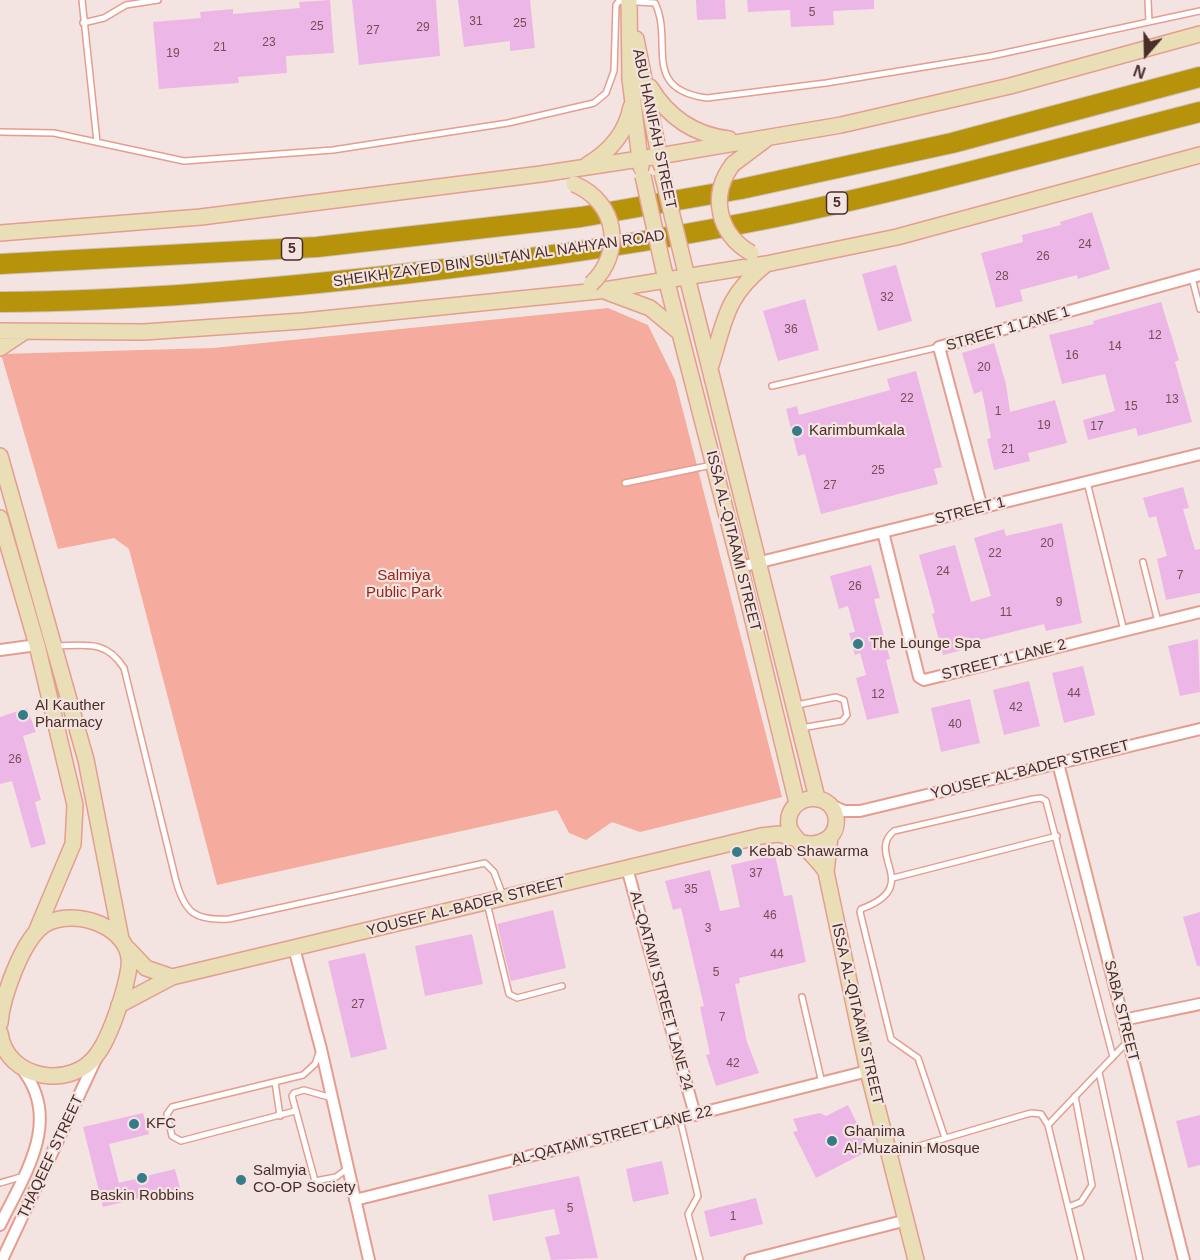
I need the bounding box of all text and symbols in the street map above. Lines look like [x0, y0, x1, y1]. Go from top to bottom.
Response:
house number: 5 [809, 6, 815, 20]
house number: 31 [469, 15, 483, 29]
house number: 25 [513, 17, 527, 31]
house number: 25 [310, 20, 324, 34]
house number: 29 [416, 21, 430, 35]
house number: 27 [366, 24, 380, 38]
north arrow [1116, 24, 1176, 84]
house number: 23 [262, 36, 276, 50]
house number: 21 [213, 41, 227, 55]
house number: 19 [166, 47, 180, 61]
street label: ABU HANIFAH STREET [628, 47, 680, 211]
text: N [1131, 61, 1148, 81]
road number: 5 [826, 192, 848, 214]
street label: SHEIKH ZAYED BIN SULTAN AL NAHYAN ROAD [332, 227, 666, 291]
road number: 5 [282, 238, 302, 260]
house number: 24 [1078, 238, 1092, 252]
house number: 26 [1036, 250, 1050, 264]
house number: 28 [995, 270, 1009, 284]
house number: 32 [880, 291, 894, 305]
street label: STREET 1 LANE 1 [944, 303, 1072, 355]
house number: 36 [784, 323, 798, 337]
house number: 12 [1148, 329, 1162, 343]
house number: 14 [1108, 340, 1122, 354]
house number: 16 [1065, 349, 1079, 363]
house number: 20 [977, 361, 991, 375]
house number: 22 [900, 392, 914, 406]
house number: 13 [1165, 393, 1179, 407]
house number: 15 [1124, 400, 1138, 414]
house number: 1 [995, 405, 1001, 419]
house number: 19 [1037, 419, 1051, 433]
house number: 17 [1090, 420, 1104, 434]
place label: Karimbumkala [809, 422, 905, 440]
marker: Karimbumkala [790, 424, 804, 438]
house number: 21 [1001, 443, 1015, 457]
street label: ISSA AL-QITAAMI STREET [702, 449, 764, 633]
house number: 25 [871, 464, 885, 478]
house number: 27 [823, 479, 837, 493]
street label: STREET 1 [933, 494, 1007, 528]
house number: 20 [1040, 537, 1054, 551]
house number: 22 [988, 547, 1002, 561]
house number: 24 [936, 565, 950, 579]
park label: Salmiya Public Park [366, 567, 442, 602]
house number: 7 [1177, 569, 1183, 583]
house number: 26 [848, 580, 862, 594]
house number: 9 [1056, 596, 1062, 610]
house number: 11 [1000, 606, 1012, 620]
place label: The Lounge Spa [870, 635, 981, 653]
street label: STREET 1 LANE 2 [940, 636, 1068, 684]
marker: The Lounge Spa [851, 637, 865, 651]
house number: 44 [1067, 687, 1081, 701]
house number: 12 [871, 688, 885, 702]
place label: Al Kauther Pharmacy [35, 697, 105, 732]
house number: 42 [1009, 701, 1023, 715]
marker: Al Kauther Pharmacy [16, 708, 30, 722]
house number: 40 [948, 718, 962, 732]
street label: YOUSEF AL-BADER STREET [929, 737, 1131, 803]
house number: 26 [8, 753, 22, 767]
place label: Kebab Shawarma [749, 843, 868, 861]
marker: Kebab Shawarma [730, 845, 744, 859]
house number: 37 [749, 867, 763, 881]
street label: YOUSEF AL-BADER STREET [365, 874, 567, 940]
house number: 35 [684, 883, 698, 897]
street label: AL-QATAMI STREET LANE 24 [626, 889, 696, 1093]
house number: 46 [763, 909, 777, 923]
house number: 3 [705, 922, 711, 936]
street label: ISSA AL-QITAAMI STREET [827, 922, 887, 1106]
house number: 44 [770, 948, 784, 962]
street label: SABA STREET [1100, 959, 1142, 1063]
house number: 5 [713, 966, 719, 980]
house number: 27 [351, 998, 365, 1012]
house number: 7 [719, 1011, 725, 1025]
house number: 42 [726, 1057, 740, 1071]
street label: THAQEEF STREET [14, 1092, 88, 1222]
street label: AL-QATAMI STREET LANE 22 [510, 1102, 714, 1170]
place label: KFC [146, 1115, 176, 1133]
marker: KFC [127, 1117, 141, 1131]
place label: Ghanima Al-Muzainin Mosque [844, 1123, 980, 1158]
marker: Ghanima Al-Muzainin Mosque [825, 1134, 839, 1148]
place label: Salmyia CO-OP Society [253, 1162, 356, 1197]
marker: Baskin Robbins [135, 1171, 149, 1185]
marker: Salmyia CO-OP Society [234, 1173, 248, 1187]
place label: Baskin Robbins [90, 1187, 194, 1205]
house number: 5 [567, 1202, 573, 1216]
house number: 1 [730, 1210, 736, 1224]

